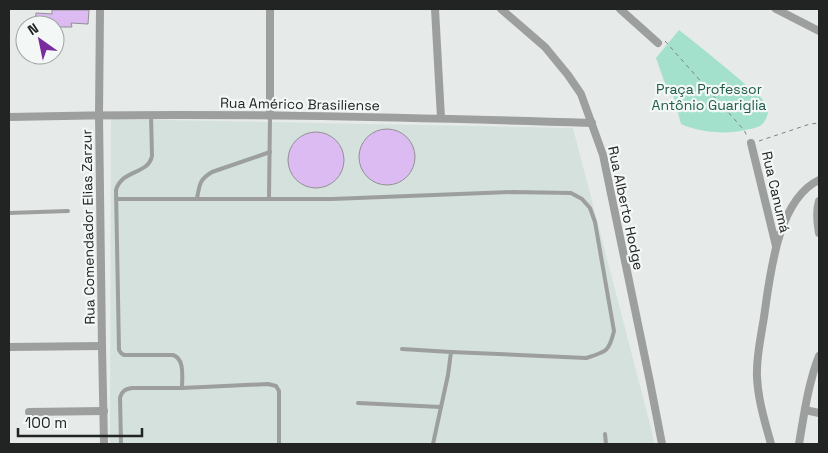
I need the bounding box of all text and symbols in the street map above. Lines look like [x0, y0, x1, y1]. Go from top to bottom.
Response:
north arrow [15, 15, 65, 65]
text: N [24, 19, 42, 39]
park label: Praça Professor Antônio Guariglia [652, 80, 766, 114]
street label: Rua Américo Brasiliense [220, 94, 380, 114]
street label: Rua Comendador Elias Zarzur [77, 129, 99, 325]
street label: Rua Alberto Hodge [604, 144, 648, 272]
street label: Rua Canumá [758, 149, 794, 235]
scale bar [18, 406, 141, 438]
text: 100 m [25, 413, 67, 432]

